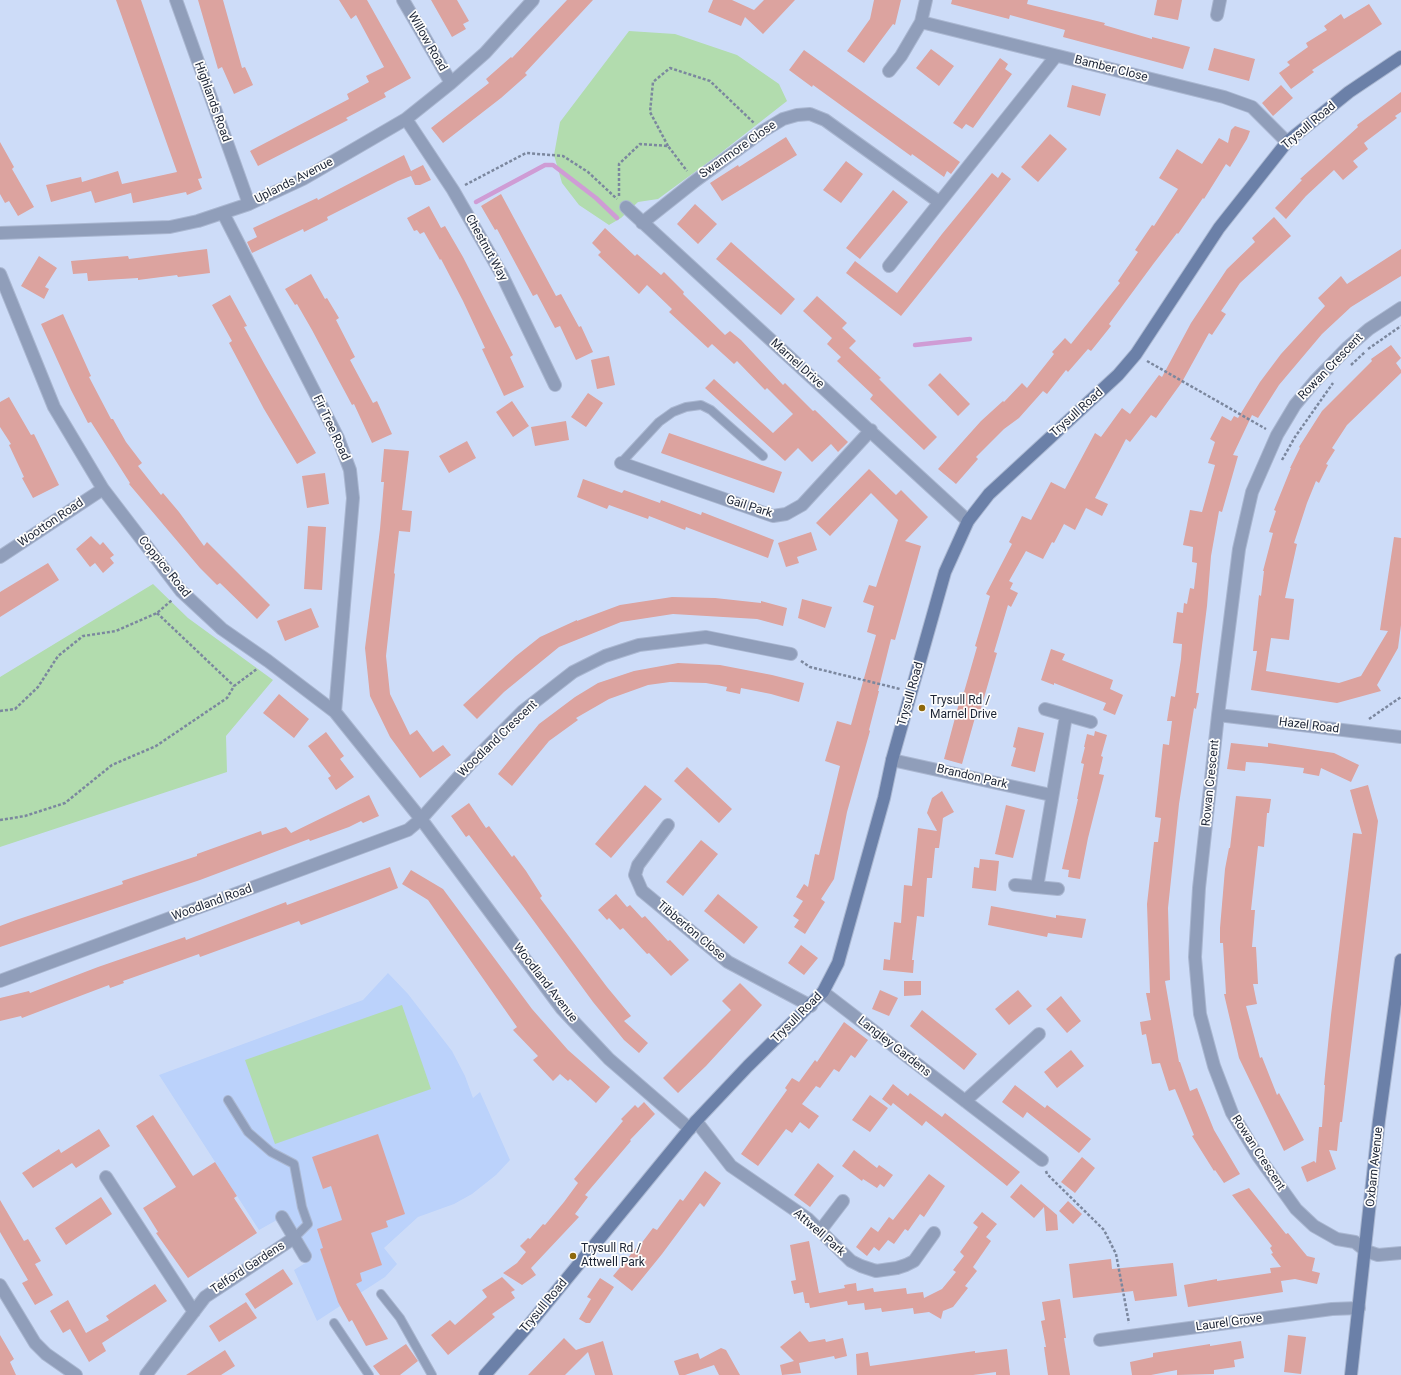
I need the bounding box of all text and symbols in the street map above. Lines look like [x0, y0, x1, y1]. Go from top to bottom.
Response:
street label: Willow Road [404, 10, 450, 74]
street label: Bamber Close [1073, 53, 1149, 85]
street label: Highlands Road [191, 60, 233, 144]
street label: Trysull Road [1279, 99, 1339, 153]
street label: Swanmore Close [697, 118, 779, 182]
street label: Uplands Avenue [253, 155, 335, 207]
street label: Chestnut Way [462, 212, 510, 284]
street label: Rowan Crescent [1296, 331, 1366, 403]
street label: Marnel Drive [767, 336, 827, 392]
street label: Trysull Road [1048, 386, 1106, 440]
street label: Fir Tree Road [310, 393, 352, 463]
street label: Gail Park [724, 493, 774, 521]
street label: Wootton Road [16, 496, 86, 550]
street label: Coppice Road [135, 534, 193, 600]
street label: Trysull Road [895, 660, 927, 728]
place label: Trysull Rd / Marnel Drive [930, 694, 997, 722]
street label: Woodland Crescent [456, 698, 540, 780]
marker: Trysull Rd / Marnel Drive [917, 703, 927, 713]
street label: Hazel Road [1278, 715, 1340, 737]
street label: Rowan Crescent [1199, 739, 1223, 827]
street label: Brandon Park [935, 762, 1009, 792]
street label: Woodland Road [170, 882, 254, 924]
street label: Tibberton Close [654, 898, 728, 964]
street label: Woodland Avenue [510, 941, 580, 1025]
street label: Trysull Road [769, 990, 825, 1046]
street label: Langley Gardens [855, 1014, 933, 1080]
street label: Rowan Crescent [1228, 1113, 1288, 1193]
street label: Oxbarn Avenue [1364, 1126, 1386, 1208]
street label: Attwell Park [790, 1207, 848, 1259]
street label: Telford Gardens [208, 1239, 288, 1297]
place label: Trysull Rd / Attwell Park [581, 1242, 645, 1270]
marker: Trysull Rd / Attwell Park [568, 1251, 578, 1261]
street label: Trysull Road [517, 1276, 571, 1336]
street label: Laurel Grove [1195, 1311, 1263, 1335]

